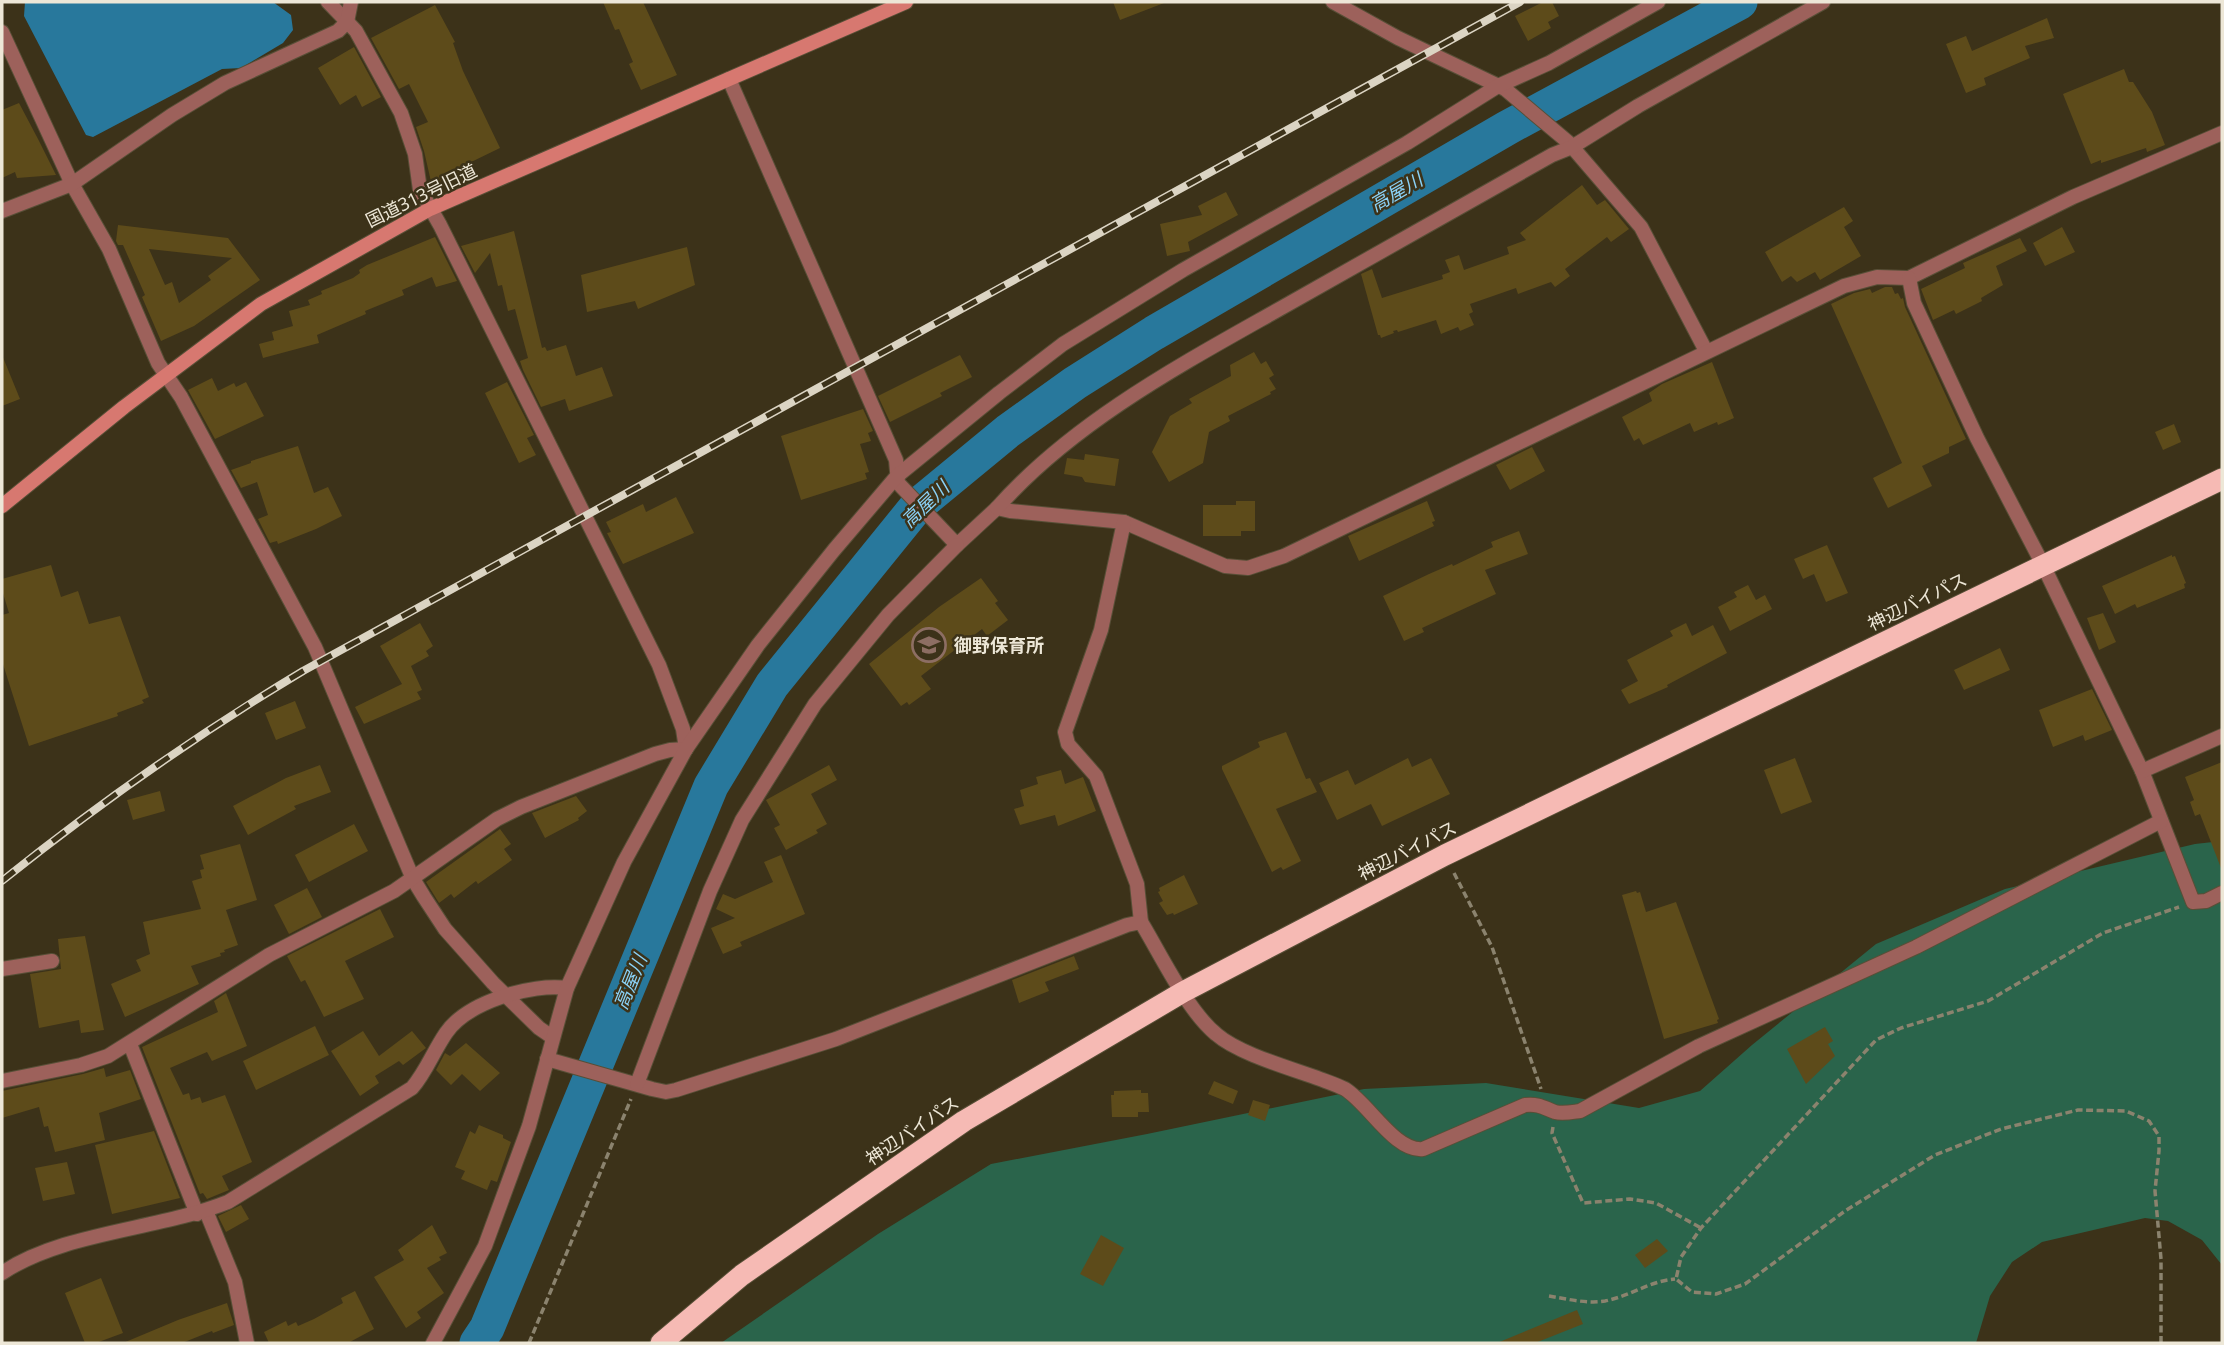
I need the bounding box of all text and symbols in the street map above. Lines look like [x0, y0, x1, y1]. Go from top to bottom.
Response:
street label: 国道313号旧道 [361, 158, 481, 232]
water label: 高屋川 [1365, 165, 1429, 218]
water label: 高屋川 [895, 473, 956, 533]
street label: 神辺バイパス [1863, 567, 1971, 635]
school or university icon: 御野保育所 [910, 626, 948, 664]
place label: 御野保育所 [953, 633, 1044, 657]
street label: 神辺バイパス [1354, 815, 1460, 885]
water label: 高屋川 [607, 949, 653, 1013]
street label: 神辺バイパス [861, 1090, 963, 1170]

